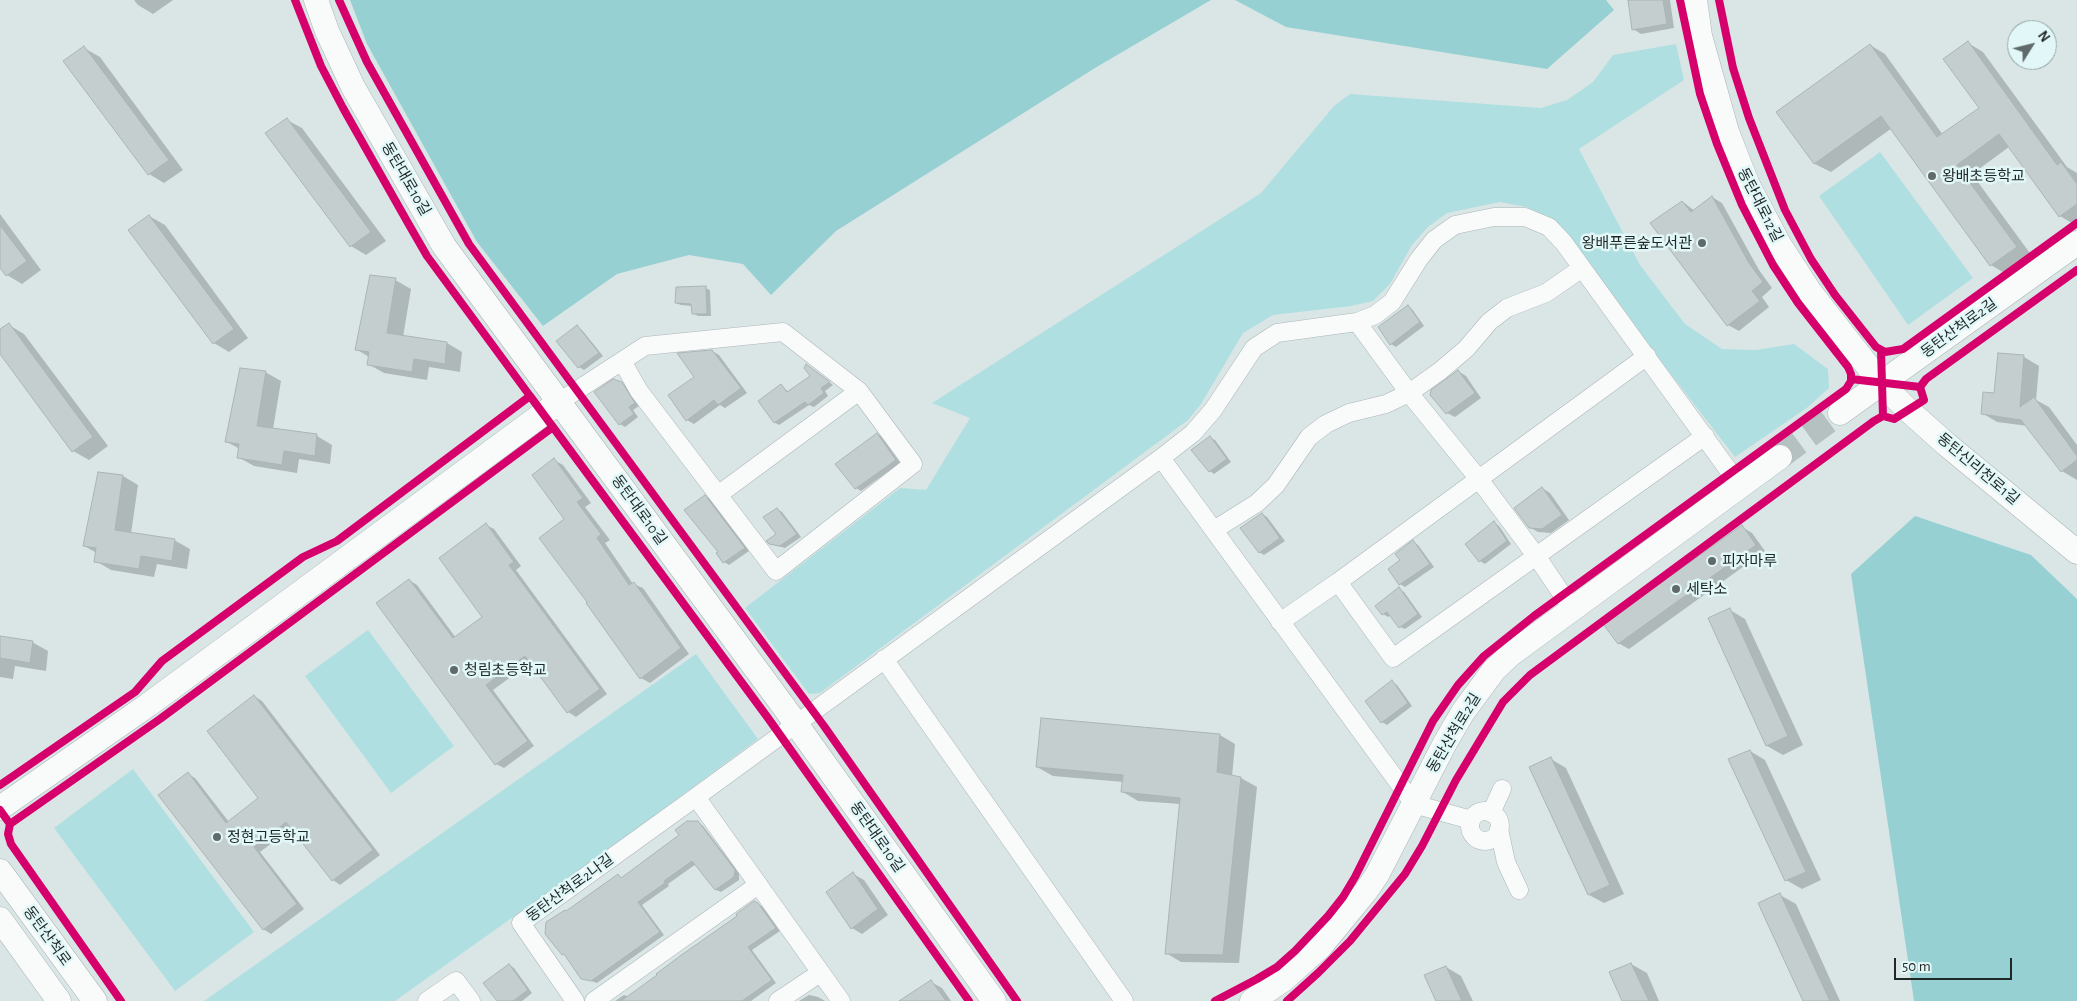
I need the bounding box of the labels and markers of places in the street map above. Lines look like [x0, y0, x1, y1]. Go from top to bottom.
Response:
place label: 왕배초등학교 [1942, 167, 2025, 185]
marker: 왕배초등학교 [1926, 170, 1938, 182]
place label: 왕배푸른숲도서관 [1582, 234, 1692, 252]
marker: 왕배푸른숲도서관 [1696, 237, 1708, 249]
place label: 피자마루 [1722, 552, 1777, 570]
marker: 피자마루 [1706, 555, 1718, 567]
place label: 세탁소 [1686, 580, 1727, 598]
marker: 세탁소 [1670, 583, 1682, 595]
place label: 청림초등학교 [464, 661, 547, 679]
marker: 청림초등학교 [448, 664, 460, 676]
place label: 정현고등학교 [227, 828, 310, 846]
marker: 정현고등학교 [211, 831, 223, 843]

